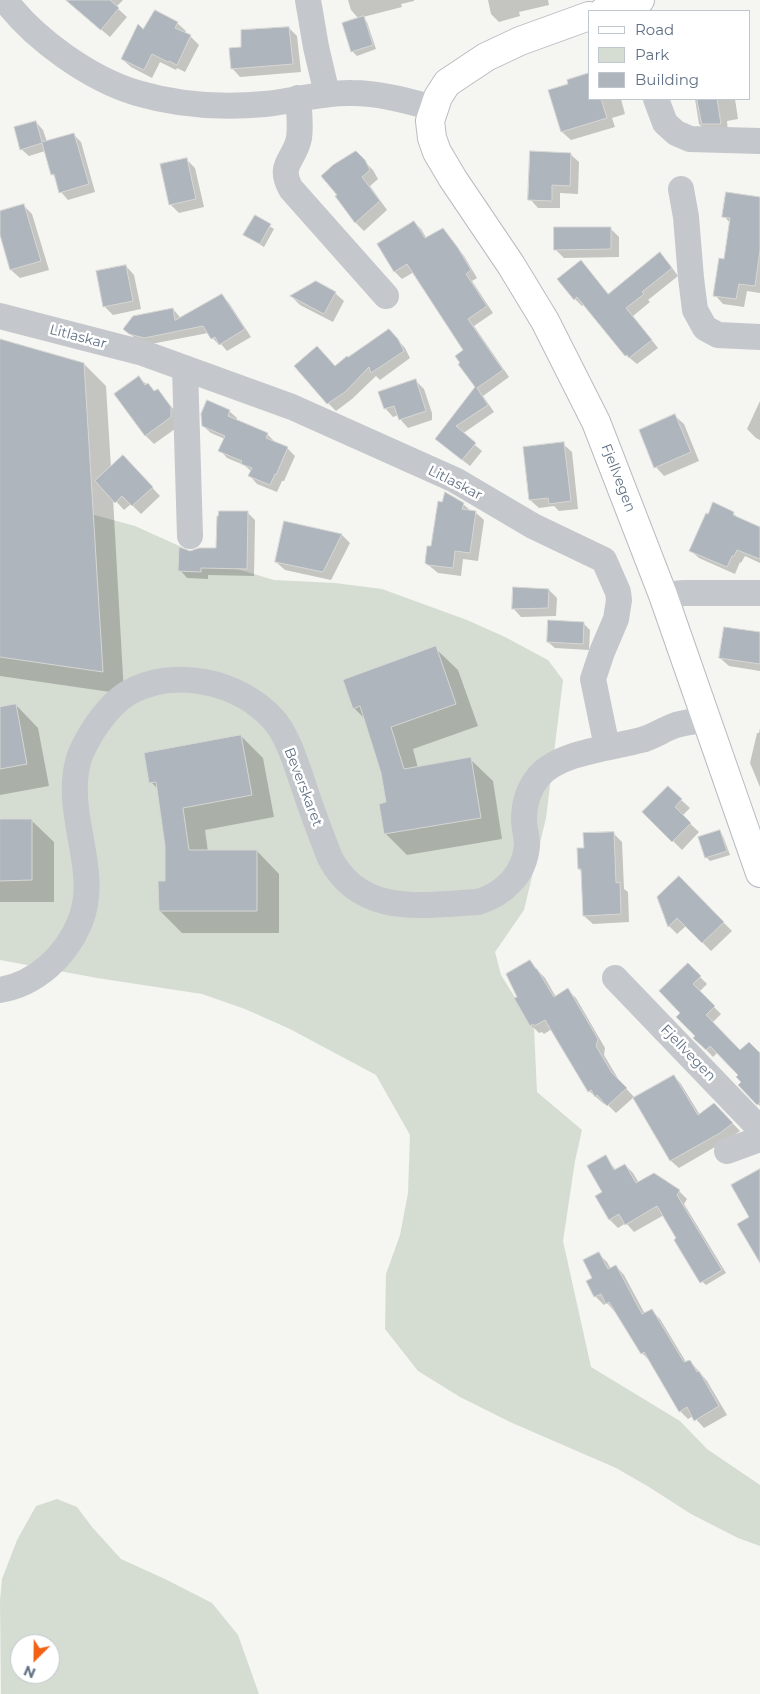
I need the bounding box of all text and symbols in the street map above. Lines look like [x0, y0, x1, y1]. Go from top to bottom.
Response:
legend [588, 10, 750, 100]
text: Road [635, 20, 674, 39]
text: Park [635, 45, 669, 64]
text: Building [635, 70, 699, 89]
street label: Litlaskar [48, 321, 108, 353]
street label: Fjellvegen [597, 441, 639, 515]
street label: Litlaskar [425, 462, 485, 504]
street label: Beverskaret [280, 745, 326, 829]
street label: Fjellvegen [657, 1021, 719, 1085]
north arrow [10, 1634, 60, 1684]
text: N [21, 1661, 38, 1682]

